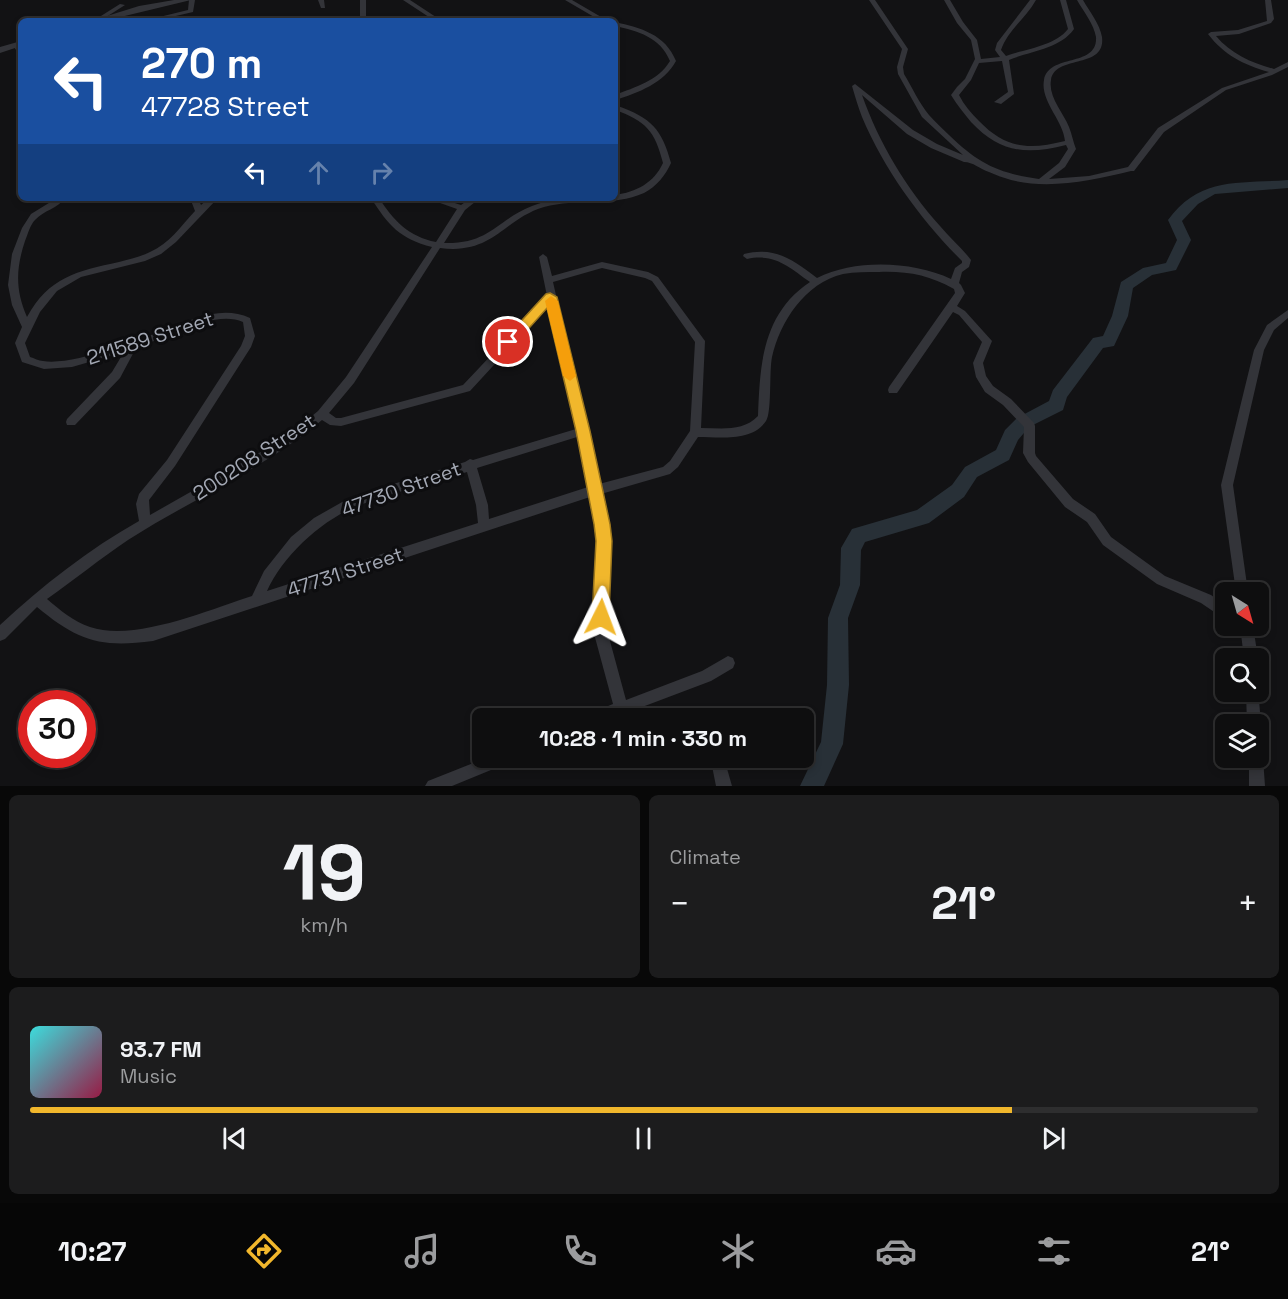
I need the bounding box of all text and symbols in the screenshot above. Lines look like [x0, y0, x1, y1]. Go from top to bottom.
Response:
text: 270 m [141, 37, 262, 90]
icon: left [42, 42, 120, 120]
text: 47728 Street [141, 89, 310, 124]
icon: left [239, 156, 272, 189]
icon: ahead [302, 156, 335, 189]
icon: right [365, 156, 398, 189]
street label: 211589 Street [83, 305, 217, 371]
pin [482, 316, 533, 367]
icon: arrive [491, 325, 524, 358]
street label: 200208 Street [188, 408, 320, 506]
street label: 47730 Street [338, 455, 464, 523]
street label: 47731 Street [284, 541, 406, 603]
north arrow [1215, 582, 1269, 636]
map controls [1215, 582, 1269, 768]
position arrow [569, 585, 633, 649]
button: search [1215, 648, 1269, 702]
speed limit sign: 30 [18, 690, 96, 768]
button: layers [1215, 714, 1269, 768]
text: 10:28 · 1 min · 330 m [539, 724, 747, 752]
text: 19 [283, 823, 366, 923]
text: Climate [670, 844, 741, 870]
text: 21° [931, 875, 996, 932]
text: − [670, 883, 690, 925]
text: + [1238, 883, 1258, 925]
text: km/h [300, 912, 348, 938]
text: 93.7 FM [120, 1035, 202, 1063]
text: Music [120, 1063, 177, 1089]
icon: previous [218, 1122, 251, 1155]
icon: pause [627, 1122, 660, 1155]
icon: next [1037, 1122, 1070, 1155]
icon: directions [243, 1230, 285, 1272]
icon: music [401, 1230, 443, 1272]
icon: phone [559, 1230, 601, 1272]
icon: climate [717, 1230, 759, 1272]
icon: car [875, 1230, 917, 1272]
icon: filters [1033, 1230, 1075, 1272]
text: 10:27 [58, 1234, 127, 1269]
text: 21° [1191, 1234, 1230, 1269]

